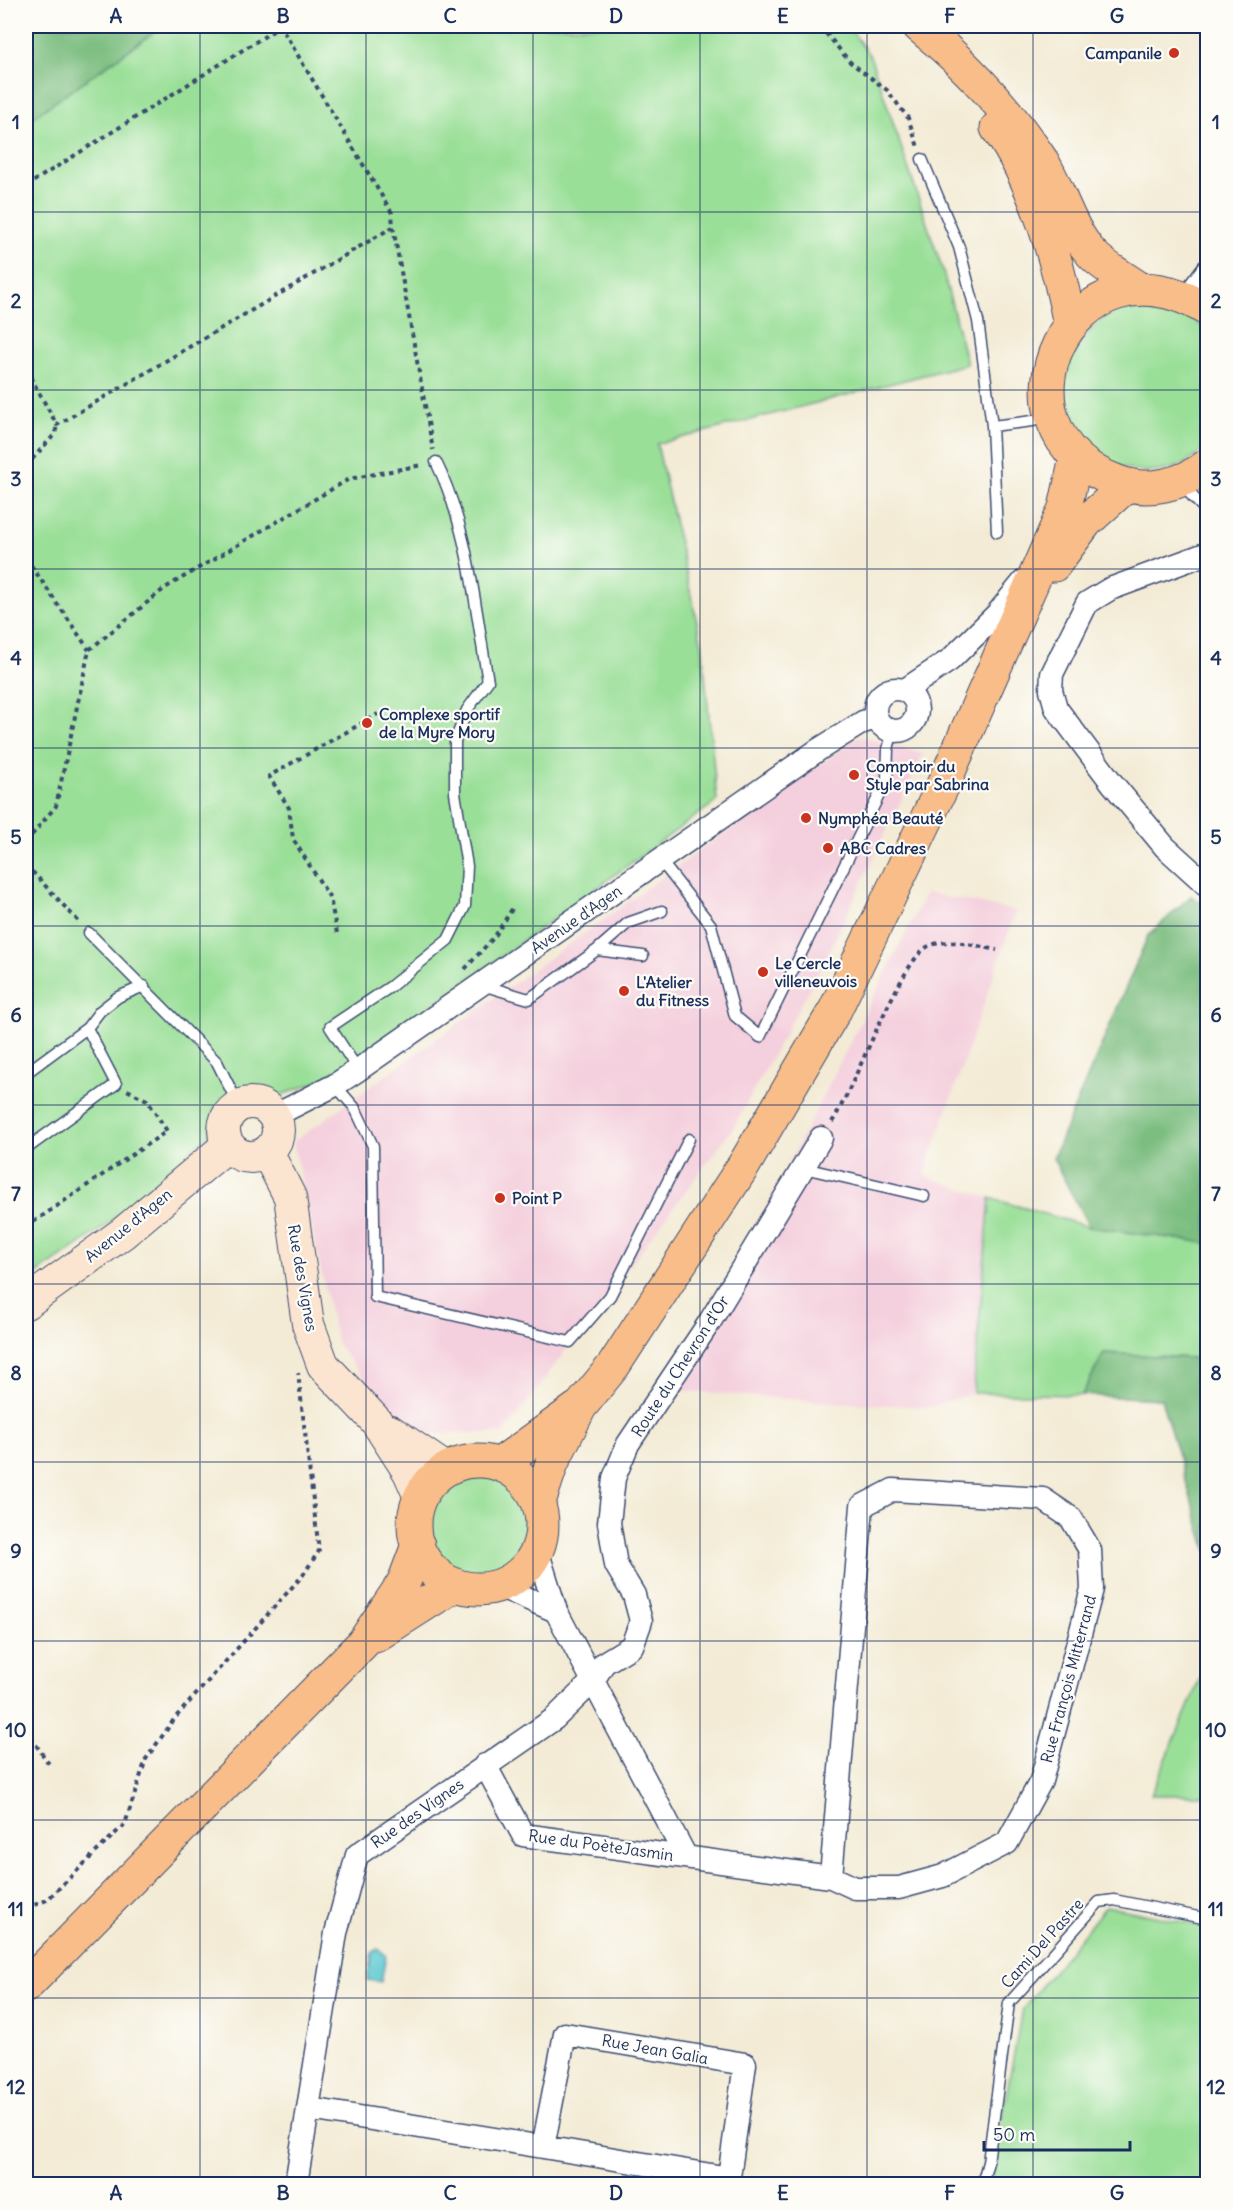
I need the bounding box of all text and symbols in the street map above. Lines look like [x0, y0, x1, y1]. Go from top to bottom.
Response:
text: A [110, 3, 123, 28]
text: B [276, 3, 290, 28]
text: C [443, 3, 457, 28]
text: D [609, 3, 623, 28]
text: E [777, 3, 789, 28]
text: F [944, 3, 956, 28]
text: G [1110, 3, 1124, 28]
place label: Campanile [1085, 43, 1162, 64]
marker: Campanile [1167, 46, 1181, 60]
text: 1 [12, 109, 20, 134]
text: 1 [1212, 109, 1220, 134]
text: 2 [11, 288, 22, 313]
text: 2 [1211, 288, 1222, 313]
text: 3 [10, 466, 22, 491]
text: 3 [1210, 466, 1222, 491]
text: 4 [10, 645, 22, 670]
text: 4 [1210, 645, 1222, 670]
place label: Complexe sportif de la Myre Mory [379, 704, 500, 743]
marker: Complexe sportif de la Myre Mory [360, 716, 374, 730]
place label: Comptoir du Style par Sabrina [866, 756, 989, 795]
marker: Comptoir du Style par Sabrina [847, 768, 861, 782]
place label: Nymphéa Beauté [818, 808, 944, 829]
marker: Nymphéa Beauté [799, 811, 813, 825]
text: 5 [10, 824, 22, 849]
text: 5 [1210, 824, 1222, 849]
place label: ABC Cadres [840, 838, 926, 858]
marker: ABC Cadres [821, 841, 835, 855]
street label: Avenue d'Agen [527, 880, 625, 958]
place label: Le Cercle villeneuvois [775, 953, 857, 991]
marker: Le Cercle villeneuvois [756, 965, 770, 979]
place label: L'Atelier du Fitness [636, 972, 709, 1010]
marker: L'Atelier du Fitness [617, 984, 631, 998]
text: 6 [10, 1002, 22, 1027]
text: 6 [1210, 1002, 1222, 1027]
text: 7 [11, 1181, 21, 1206]
text: 7 [1211, 1181, 1221, 1206]
street label: Avenue d'Agen [80, 1184, 176, 1266]
place label: Point P [512, 1188, 562, 1208]
marker: Point P [493, 1191, 507, 1205]
street label: Rue des Vignes [284, 1223, 322, 1333]
street label: Route du Chevron d'Or [627, 1291, 733, 1440]
text: 8 [10, 1360, 22, 1385]
text: 8 [1210, 1360, 1222, 1385]
text: 9 [10, 1538, 22, 1563]
text: 9 [1210, 1538, 1222, 1563]
street label: Rue François Mitterrand [1036, 1593, 1100, 1765]
text: 10 [5, 1717, 27, 1742]
text: 10 [1205, 1717, 1227, 1742]
street label: Rue des Vignes [367, 1774, 467, 1852]
street label: Rue du PoèteJasmin [527, 1825, 675, 1865]
street label: Cami Del Pastre [996, 1894, 1088, 1992]
text: 11 [8, 1896, 24, 1921]
text: 11 [1208, 1896, 1224, 1921]
street label: Rue Jean Galia [600, 2030, 710, 2068]
text: 12 [7, 2074, 25, 2099]
text: 12 [1207, 2074, 1225, 2099]
scale bar [984, 2114, 1130, 2152]
text: 50 m [993, 2123, 1035, 2146]
text: A [110, 2180, 123, 2205]
text: B [276, 2180, 290, 2205]
text: C [443, 2180, 457, 2205]
text: D [609, 2180, 623, 2205]
text: E [777, 2180, 789, 2205]
text: F [944, 2180, 956, 2205]
text: G [1110, 2180, 1124, 2205]

